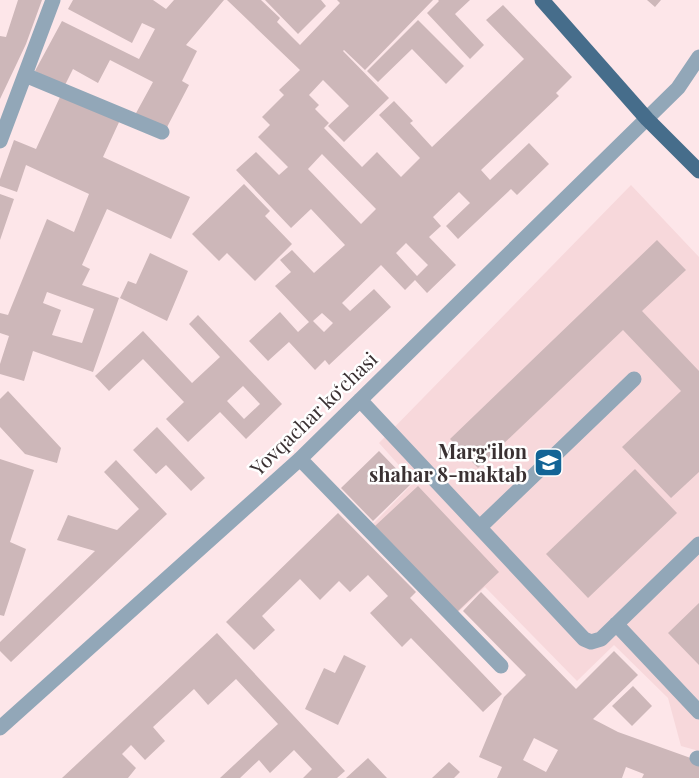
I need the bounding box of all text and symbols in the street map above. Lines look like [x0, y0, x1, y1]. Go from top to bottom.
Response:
street label: Yovqachar koʻchasi [243, 345, 383, 481]
place label: Marg'ilon shahar 8-maktab [369, 437, 528, 487]
school or university icon: Marg'ilon shahar 8-maktab [532, 447, 564, 479]

